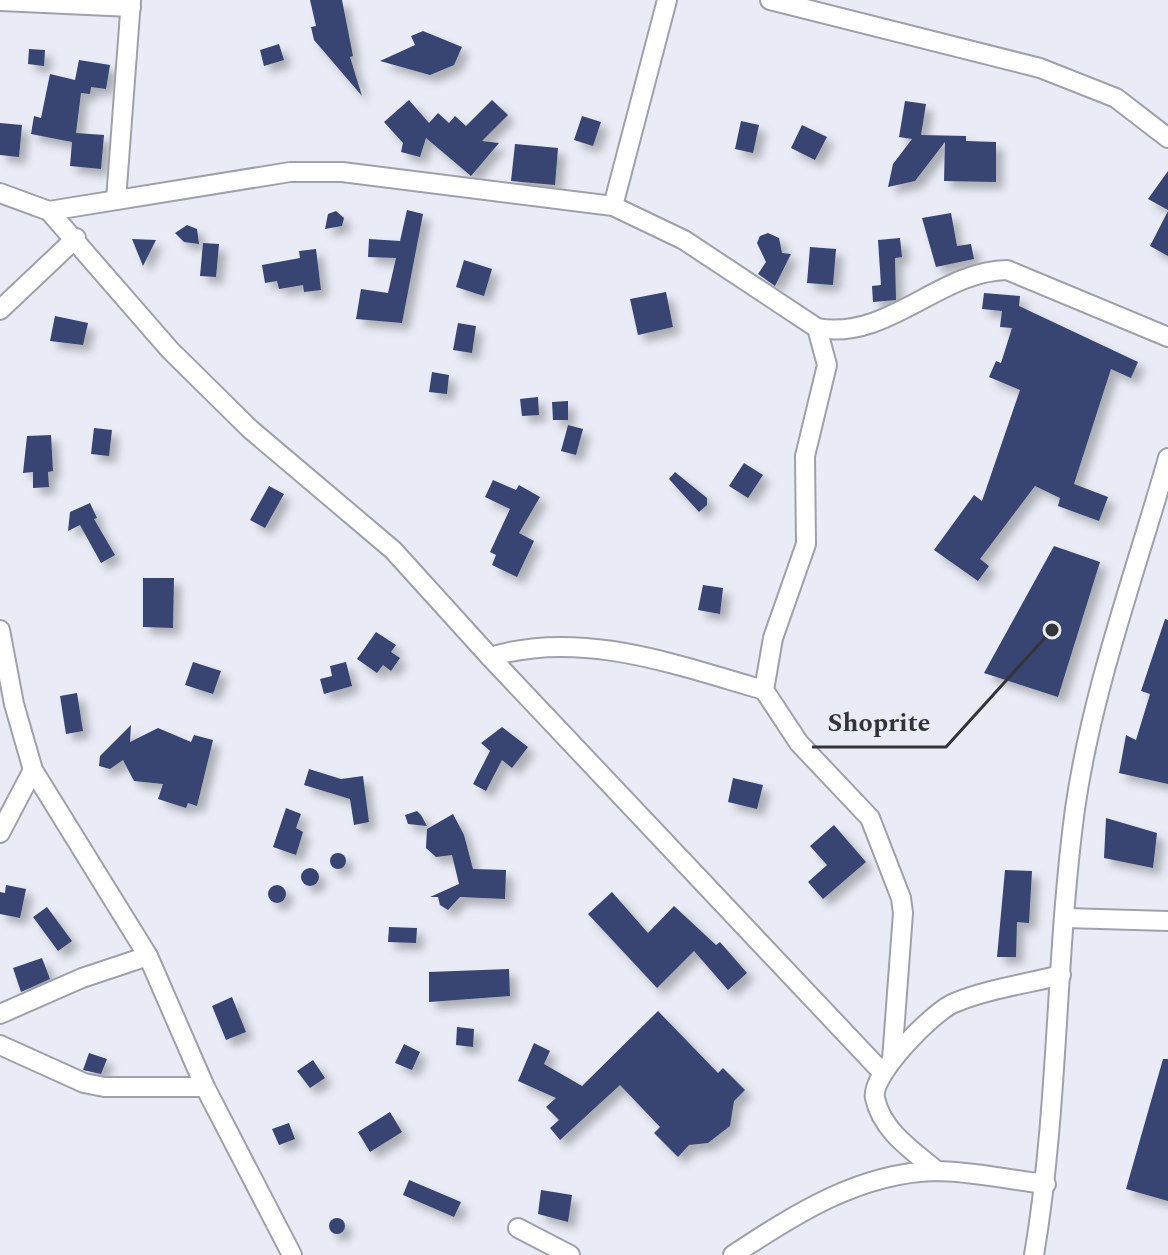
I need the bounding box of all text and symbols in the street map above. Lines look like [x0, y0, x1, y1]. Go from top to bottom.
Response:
callout: Shoprite [812, 697, 946, 747]
text: Shoprite [828, 703, 930, 743]

